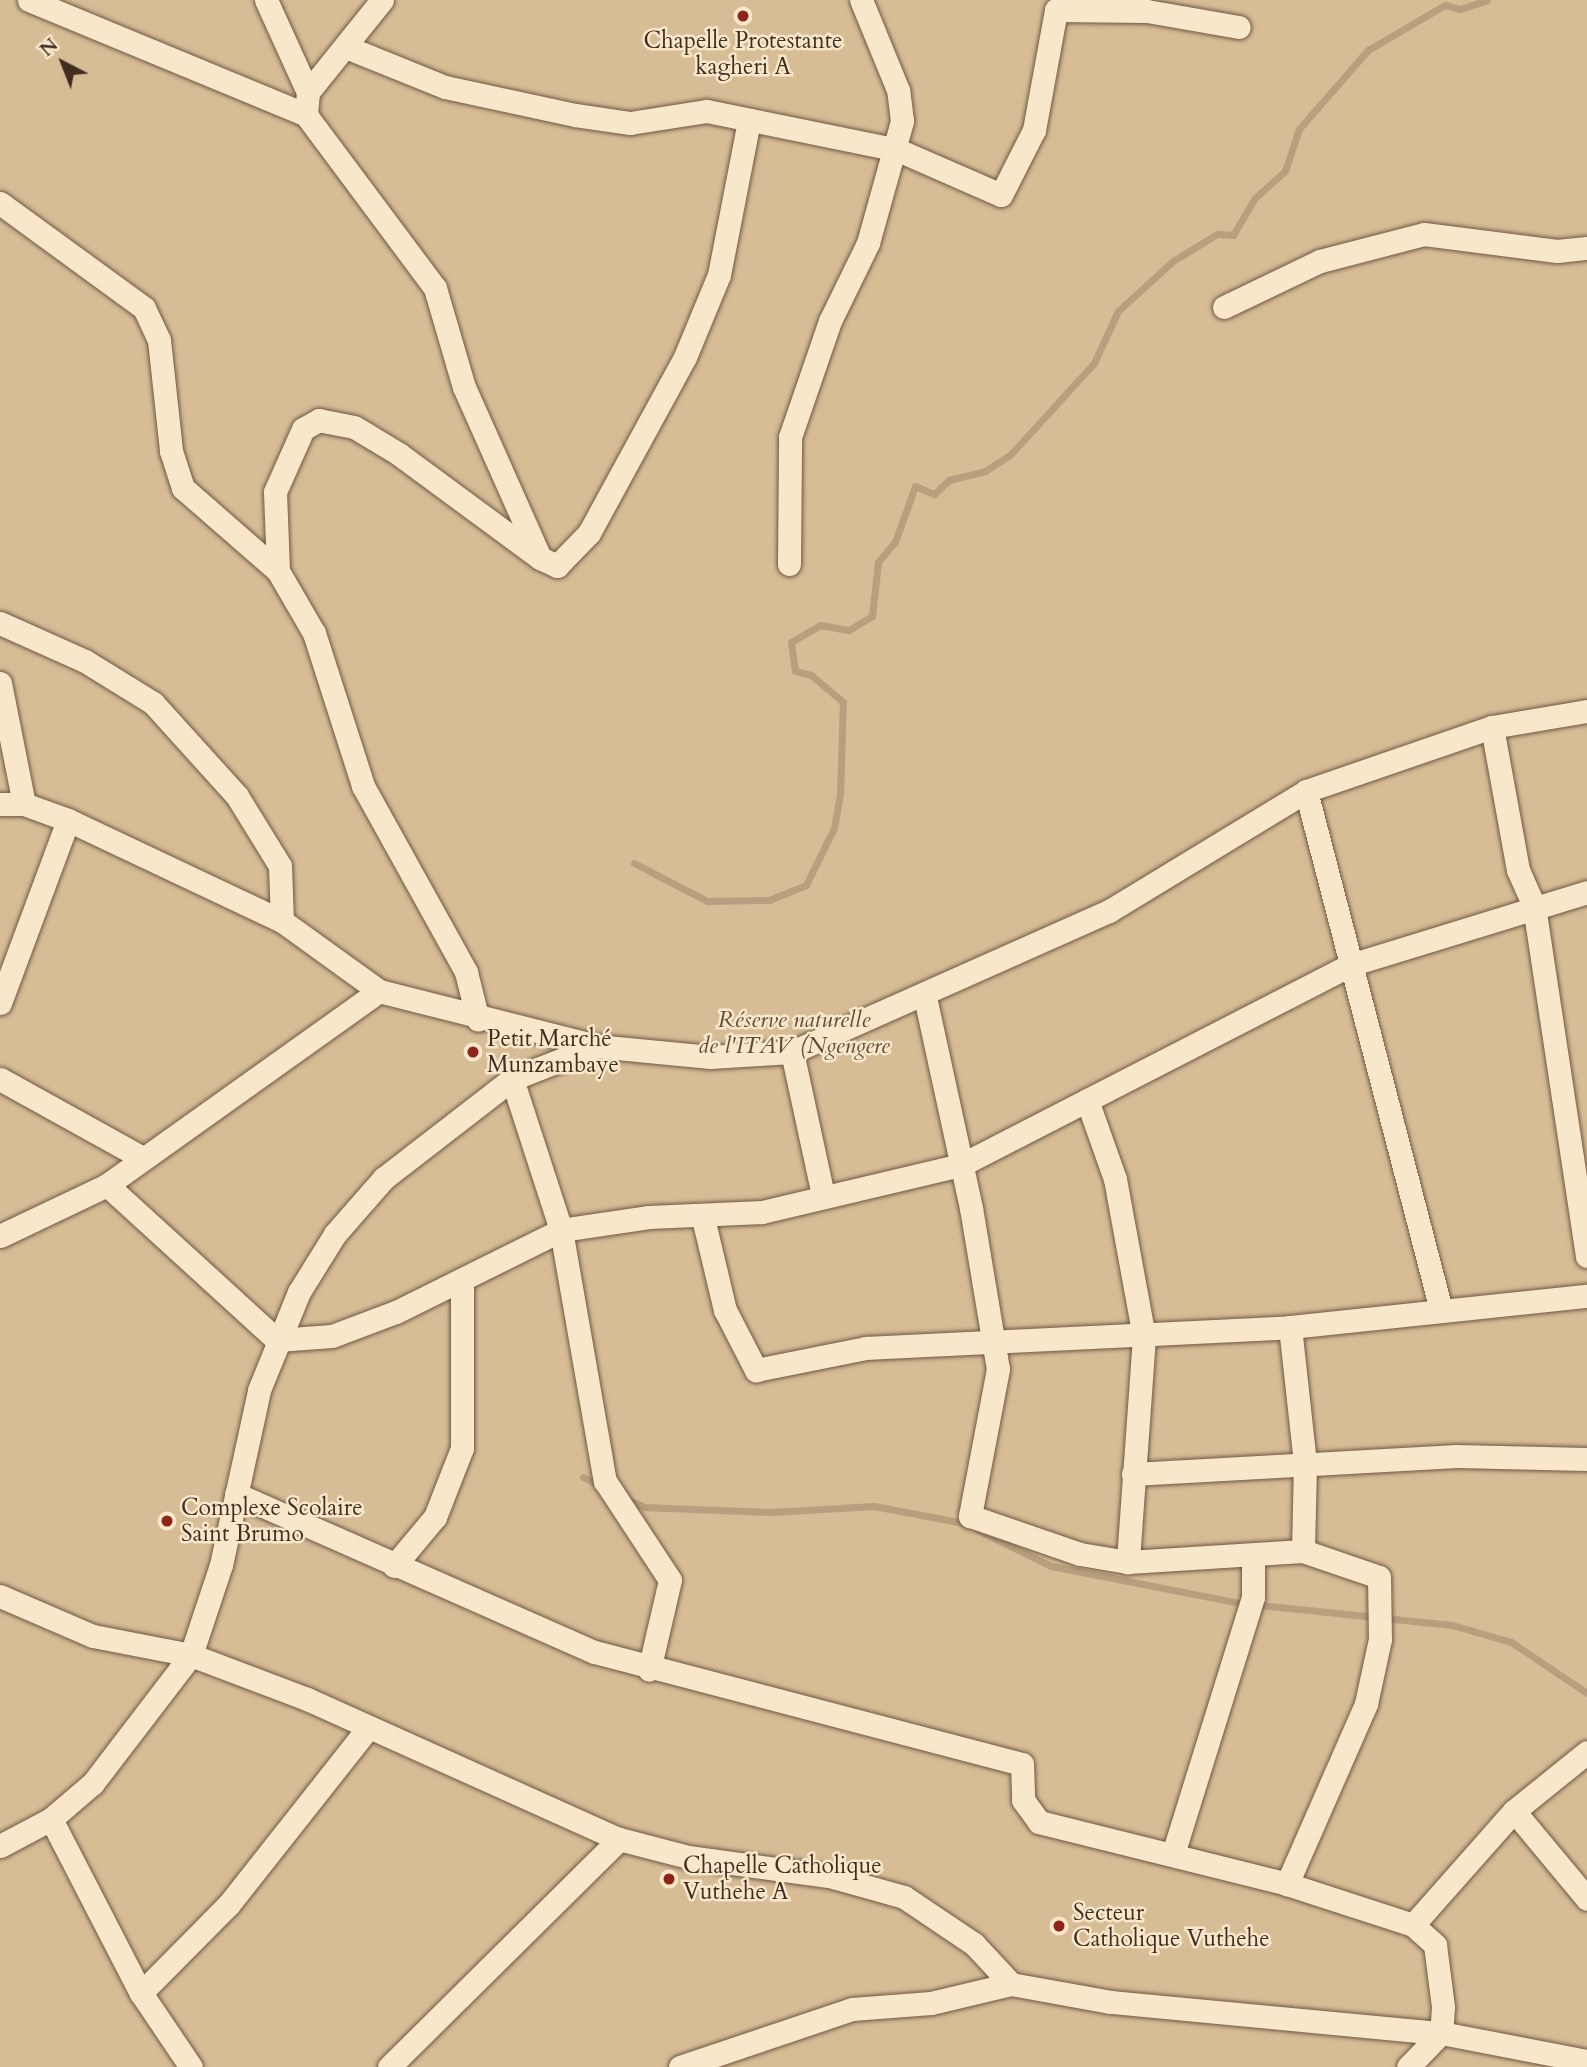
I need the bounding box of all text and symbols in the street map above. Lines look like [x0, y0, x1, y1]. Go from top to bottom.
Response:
marker: Chapelle Protestante kagheri A [735, 8, 751, 24]
place label: Chapelle Protestante kagheri A [644, 27, 842, 81]
north arrow [28, 28, 98, 98]
text: N [34, 32, 64, 63]
park label: Réserve naturelle de l'ITAV (Ngengere [698, 1006, 890, 1060]
place label: Petit Marché Munzambaye [487, 1025, 619, 1079]
marker: Petit Marché Munzambaye [465, 1044, 481, 1060]
place label: Complexe Scolaire Saint Brumo [181, 1494, 363, 1548]
marker: Complexe Scolaire Saint Brumo [159, 1513, 175, 1529]
place label: Chapelle Catholique Vuthehe A [683, 1852, 882, 1906]
marker: Chapelle Catholique Vuthehe A [661, 1871, 677, 1887]
place label: Secteur Catholique Vuthehe [1073, 1899, 1270, 1953]
marker: Secteur Catholique Vuthehe [1051, 1918, 1067, 1934]

